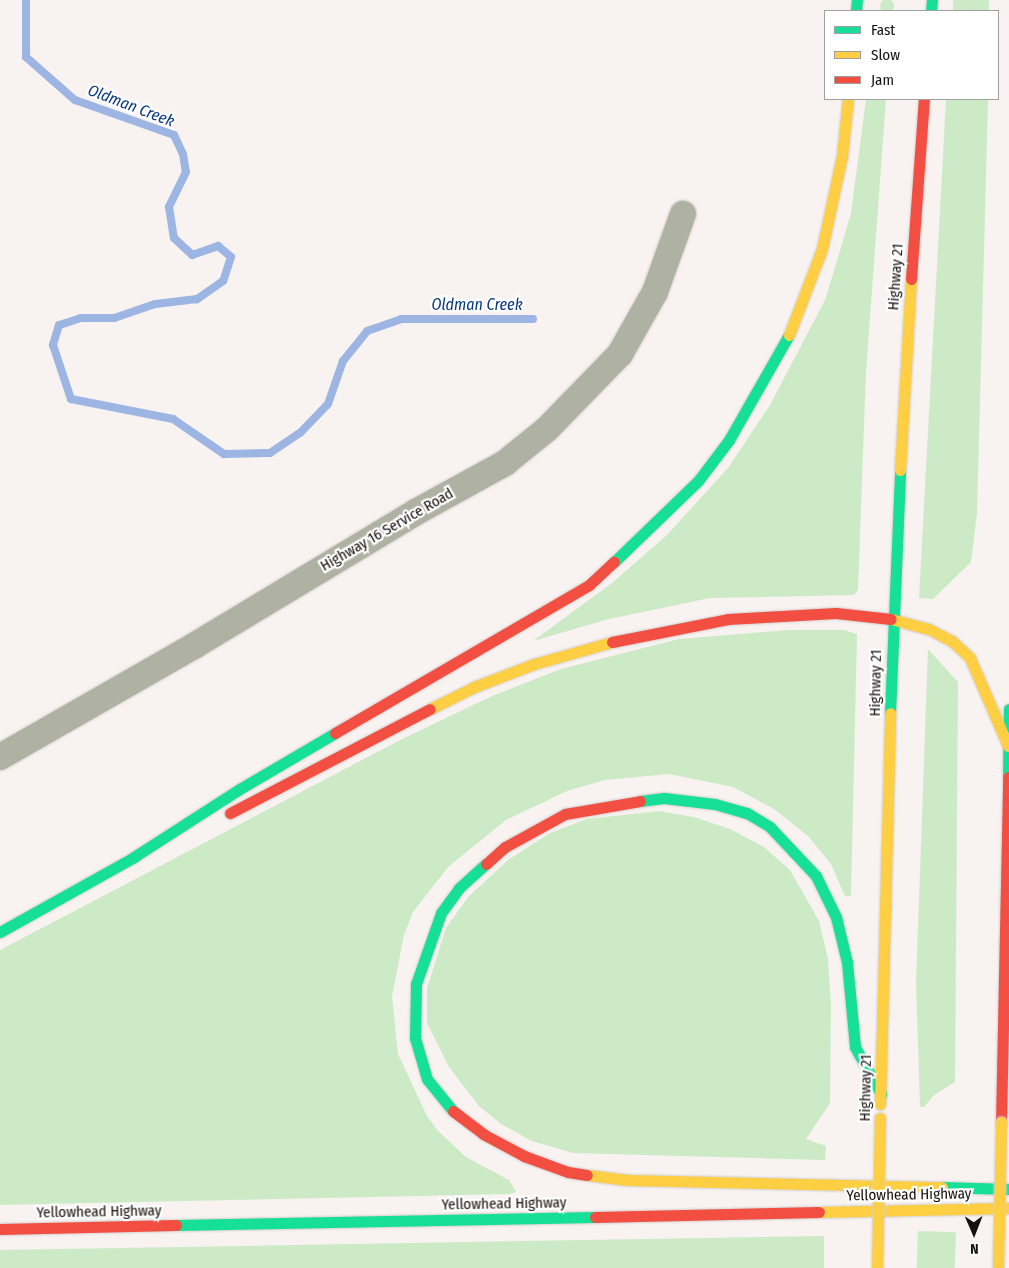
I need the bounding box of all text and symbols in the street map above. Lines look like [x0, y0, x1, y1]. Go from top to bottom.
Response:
legend [824, 10, 999, 100]
text: Fast [871, 21, 895, 39]
text: Slow [871, 46, 900, 64]
text: Jam [871, 71, 894, 89]
water label: Oldman Creek [85, 81, 177, 131]
street label: Highway 21 [885, 243, 907, 311]
water label: Oldman Creek [431, 295, 523, 315]
street label: Highway 16 Service Road [317, 485, 457, 575]
street label: Highway 21 [866, 649, 886, 717]
street label: Highway 21 [856, 1054, 876, 1122]
street label: Yellowhead Highway [846, 1185, 972, 1205]
street label: Yellowhead Highway [441, 1194, 567, 1214]
street label: Yellowhead Highway [36, 1202, 162, 1222]
north arrow [949, 1208, 999, 1258]
text: N [970, 1240, 979, 1257]

